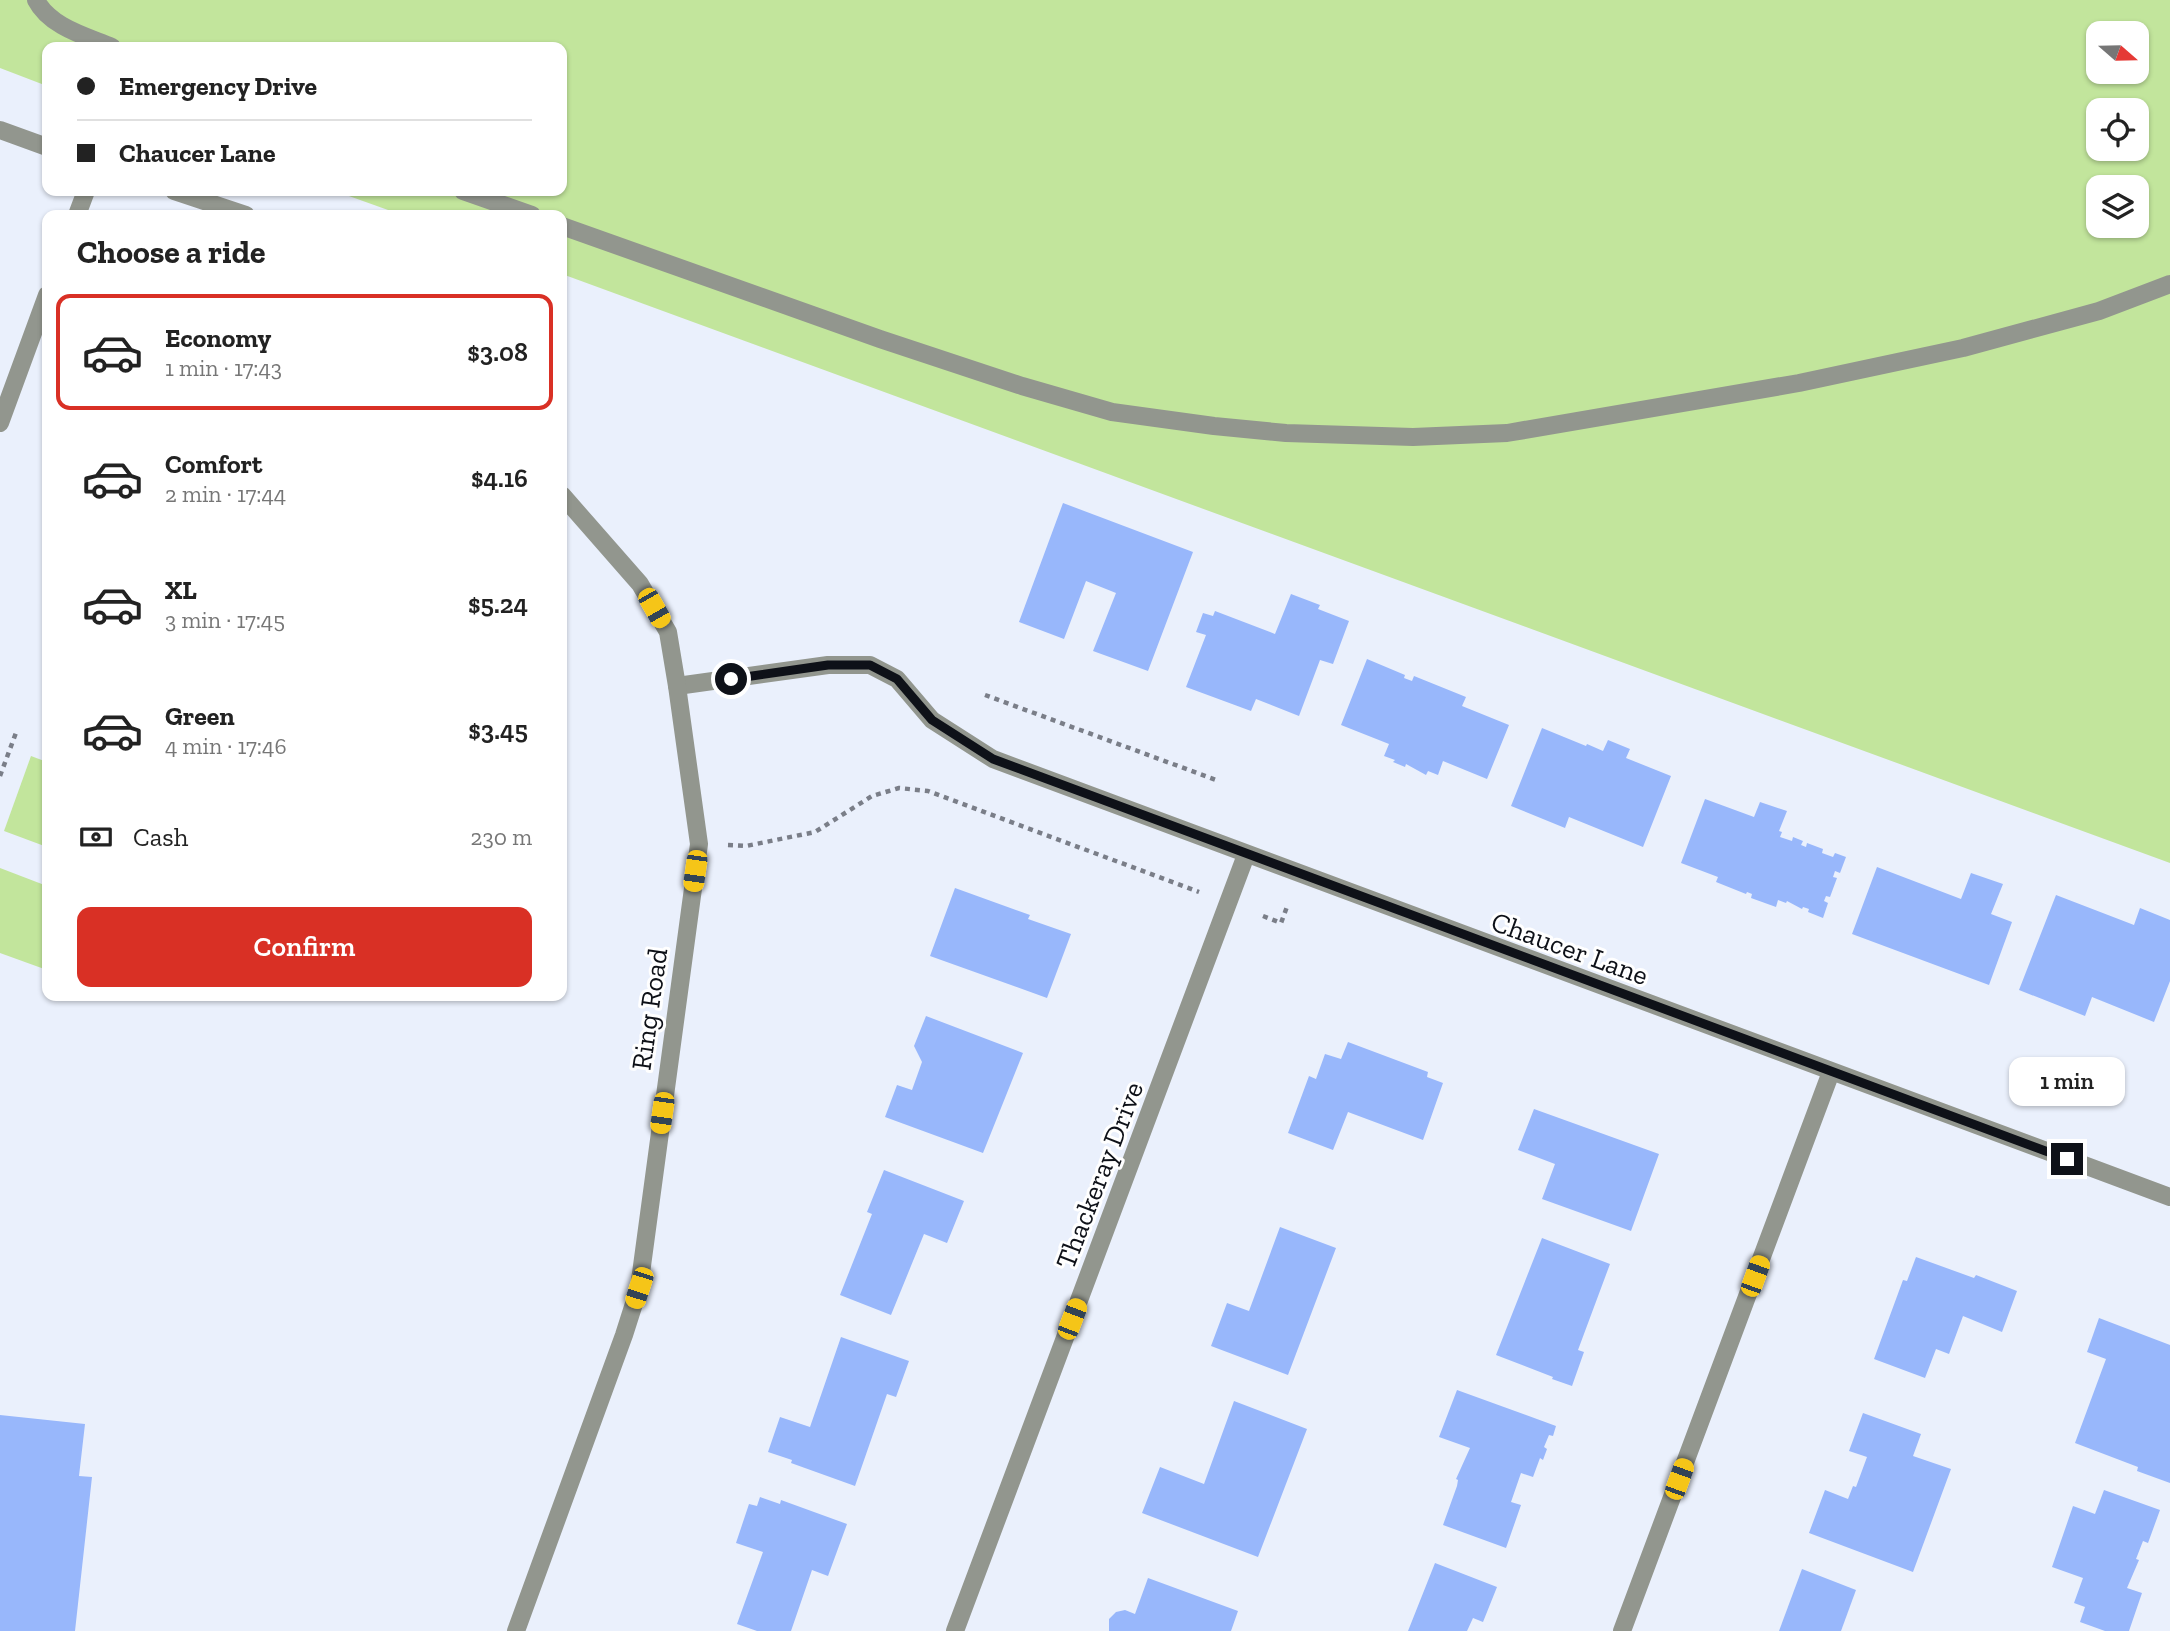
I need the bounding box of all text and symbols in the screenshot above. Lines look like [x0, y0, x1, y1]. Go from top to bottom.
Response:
north arrow [2086, 21, 2149, 84]
map controls [2086, 21, 2149, 238]
text: Emergency Drive [119, 70, 317, 102]
button: locate [2086, 98, 2149, 161]
text: Chaucer Lane [119, 137, 276, 169]
button: layers [2086, 175, 2149, 238]
text: Choose a ride [77, 233, 265, 271]
icon: car [81, 321, 144, 384]
text: Economy [165, 322, 271, 354]
text: $3.08 [467, 336, 528, 368]
text: 1 min · 17:43 [165, 354, 282, 382]
icon: car [81, 447, 144, 510]
text: Comfort [165, 448, 262, 480]
text: $4.16 [471, 462, 528, 494]
text: 2 min · 17:44 [165, 480, 286, 508]
icon: car [81, 573, 144, 636]
text: XL [165, 574, 197, 606]
car [635, 585, 674, 631]
text: $5.24 [468, 588, 528, 620]
text: 3 min · 17:45 [165, 606, 285, 634]
route start [715, 663, 747, 695]
icon: car [81, 699, 144, 762]
text: Green [165, 700, 235, 732]
text: $3.45 [468, 714, 528, 746]
text: 4 min · 17:46 [165, 732, 287, 760]
icon: cash [77, 818, 115, 856]
text: Cash [133, 821, 188, 853]
text: 230 m [471, 823, 532, 851]
car [682, 849, 709, 893]
street label: Chaucer Lane [1487, 905, 1653, 992]
button: Confirm [77, 907, 532, 987]
street label: Ring Road [625, 946, 674, 1072]
callout: 1 min [2009, 1058, 2125, 1106]
text: 1 min [2040, 1067, 2094, 1095]
street label: Thackeray Drive [1049, 1077, 1150, 1273]
car [649, 1091, 676, 1135]
route end [2051, 1143, 2083, 1175]
car [1738, 1253, 1773, 1299]
car [623, 1265, 656, 1311]
car [1055, 1296, 1090, 1342]
car [1662, 1456, 1697, 1502]

